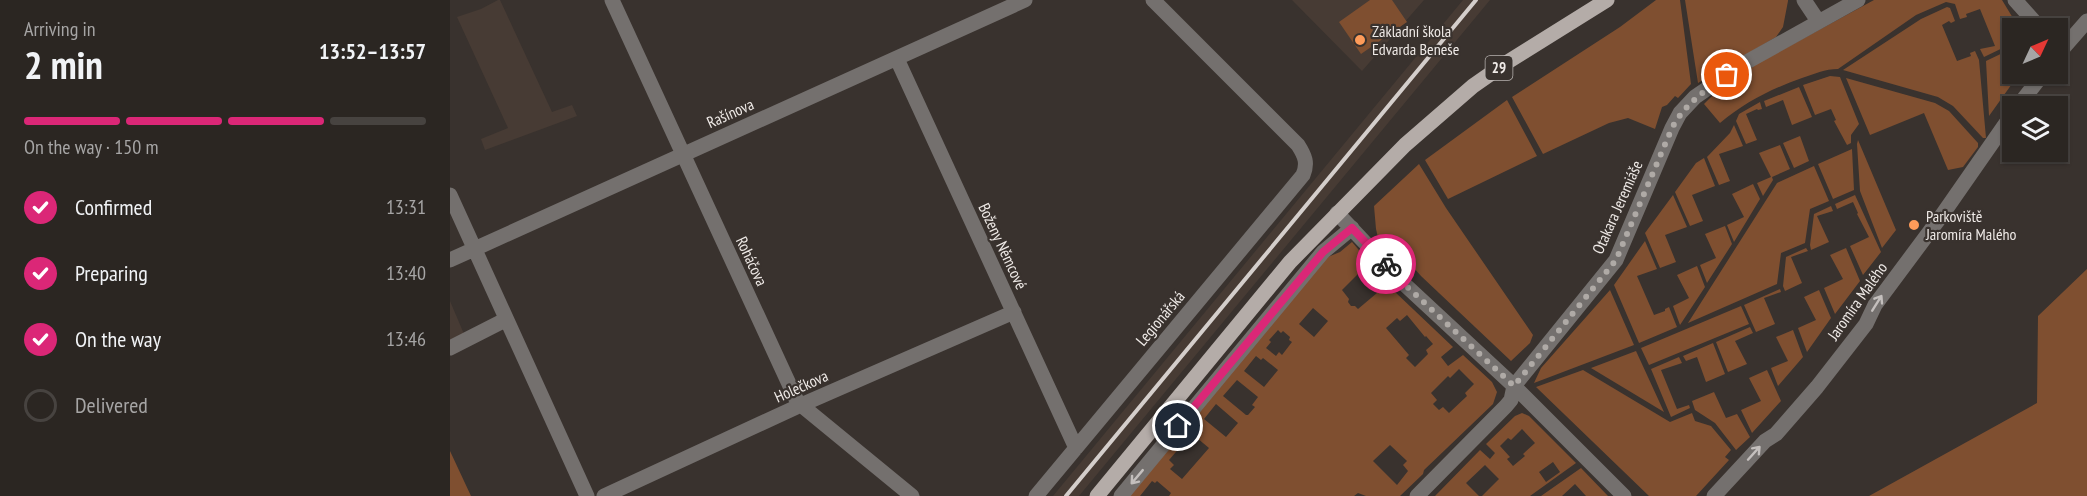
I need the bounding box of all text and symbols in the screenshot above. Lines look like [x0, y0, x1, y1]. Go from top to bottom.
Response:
text: Arriving in [24, 16, 96, 42]
north arrow [2002, 18, 2068, 84]
map controls [2002, 18, 2068, 162]
place label: Základní škola Edvarda Beneše [1372, 21, 1459, 59]
marker: Základní škola Edvarda Beneše [1353, 33, 1367, 47]
text: 13:52–13:57 [319, 37, 426, 65]
text: 2 min [24, 39, 103, 90]
pin [1701, 49, 1752, 100]
road number: 29 [1486, 56, 1512, 80]
icon: bag [1710, 58, 1743, 91]
street label: Rašínova [703, 94, 757, 132]
button: layers [2002, 96, 2068, 162]
text: On the way · 150 m [24, 134, 159, 160]
street label: Otakara Jeremiáše [1587, 157, 1647, 257]
icon: check [24, 191, 57, 224]
text: Confirmed [75, 193, 152, 221]
text: 13:31 [386, 194, 426, 220]
street label: Boženy Němcové [974, 200, 1032, 292]
place label: Parkoviště Jaromíra Malého [1925, 206, 2017, 244]
marker: Parkoviště Jaromíra Malého [1907, 218, 1921, 232]
street label: Roháčova [732, 233, 772, 289]
courier [1356, 234, 1416, 294]
icon: bike [1370, 248, 1403, 281]
icon: check [24, 257, 57, 290]
street label: Jaromíra Malého [1822, 258, 1891, 345]
text: Preparing [75, 259, 148, 287]
text: 13:40 [386, 260, 426, 286]
street label: Legionářská [1131, 286, 1189, 350]
one-way arrow [1870, 295, 1883, 312]
icon: check [24, 323, 57, 356]
text: On the way [75, 325, 161, 353]
text: 13:46 [386, 326, 426, 352]
street label: Holečkova [771, 365, 831, 407]
text: Delivered [75, 391, 148, 419]
pin [1152, 400, 1203, 451]
icon: home [1161, 409, 1194, 442]
one-way arrow [1747, 446, 1761, 461]
one-way arrow [1130, 468, 1143, 484]

